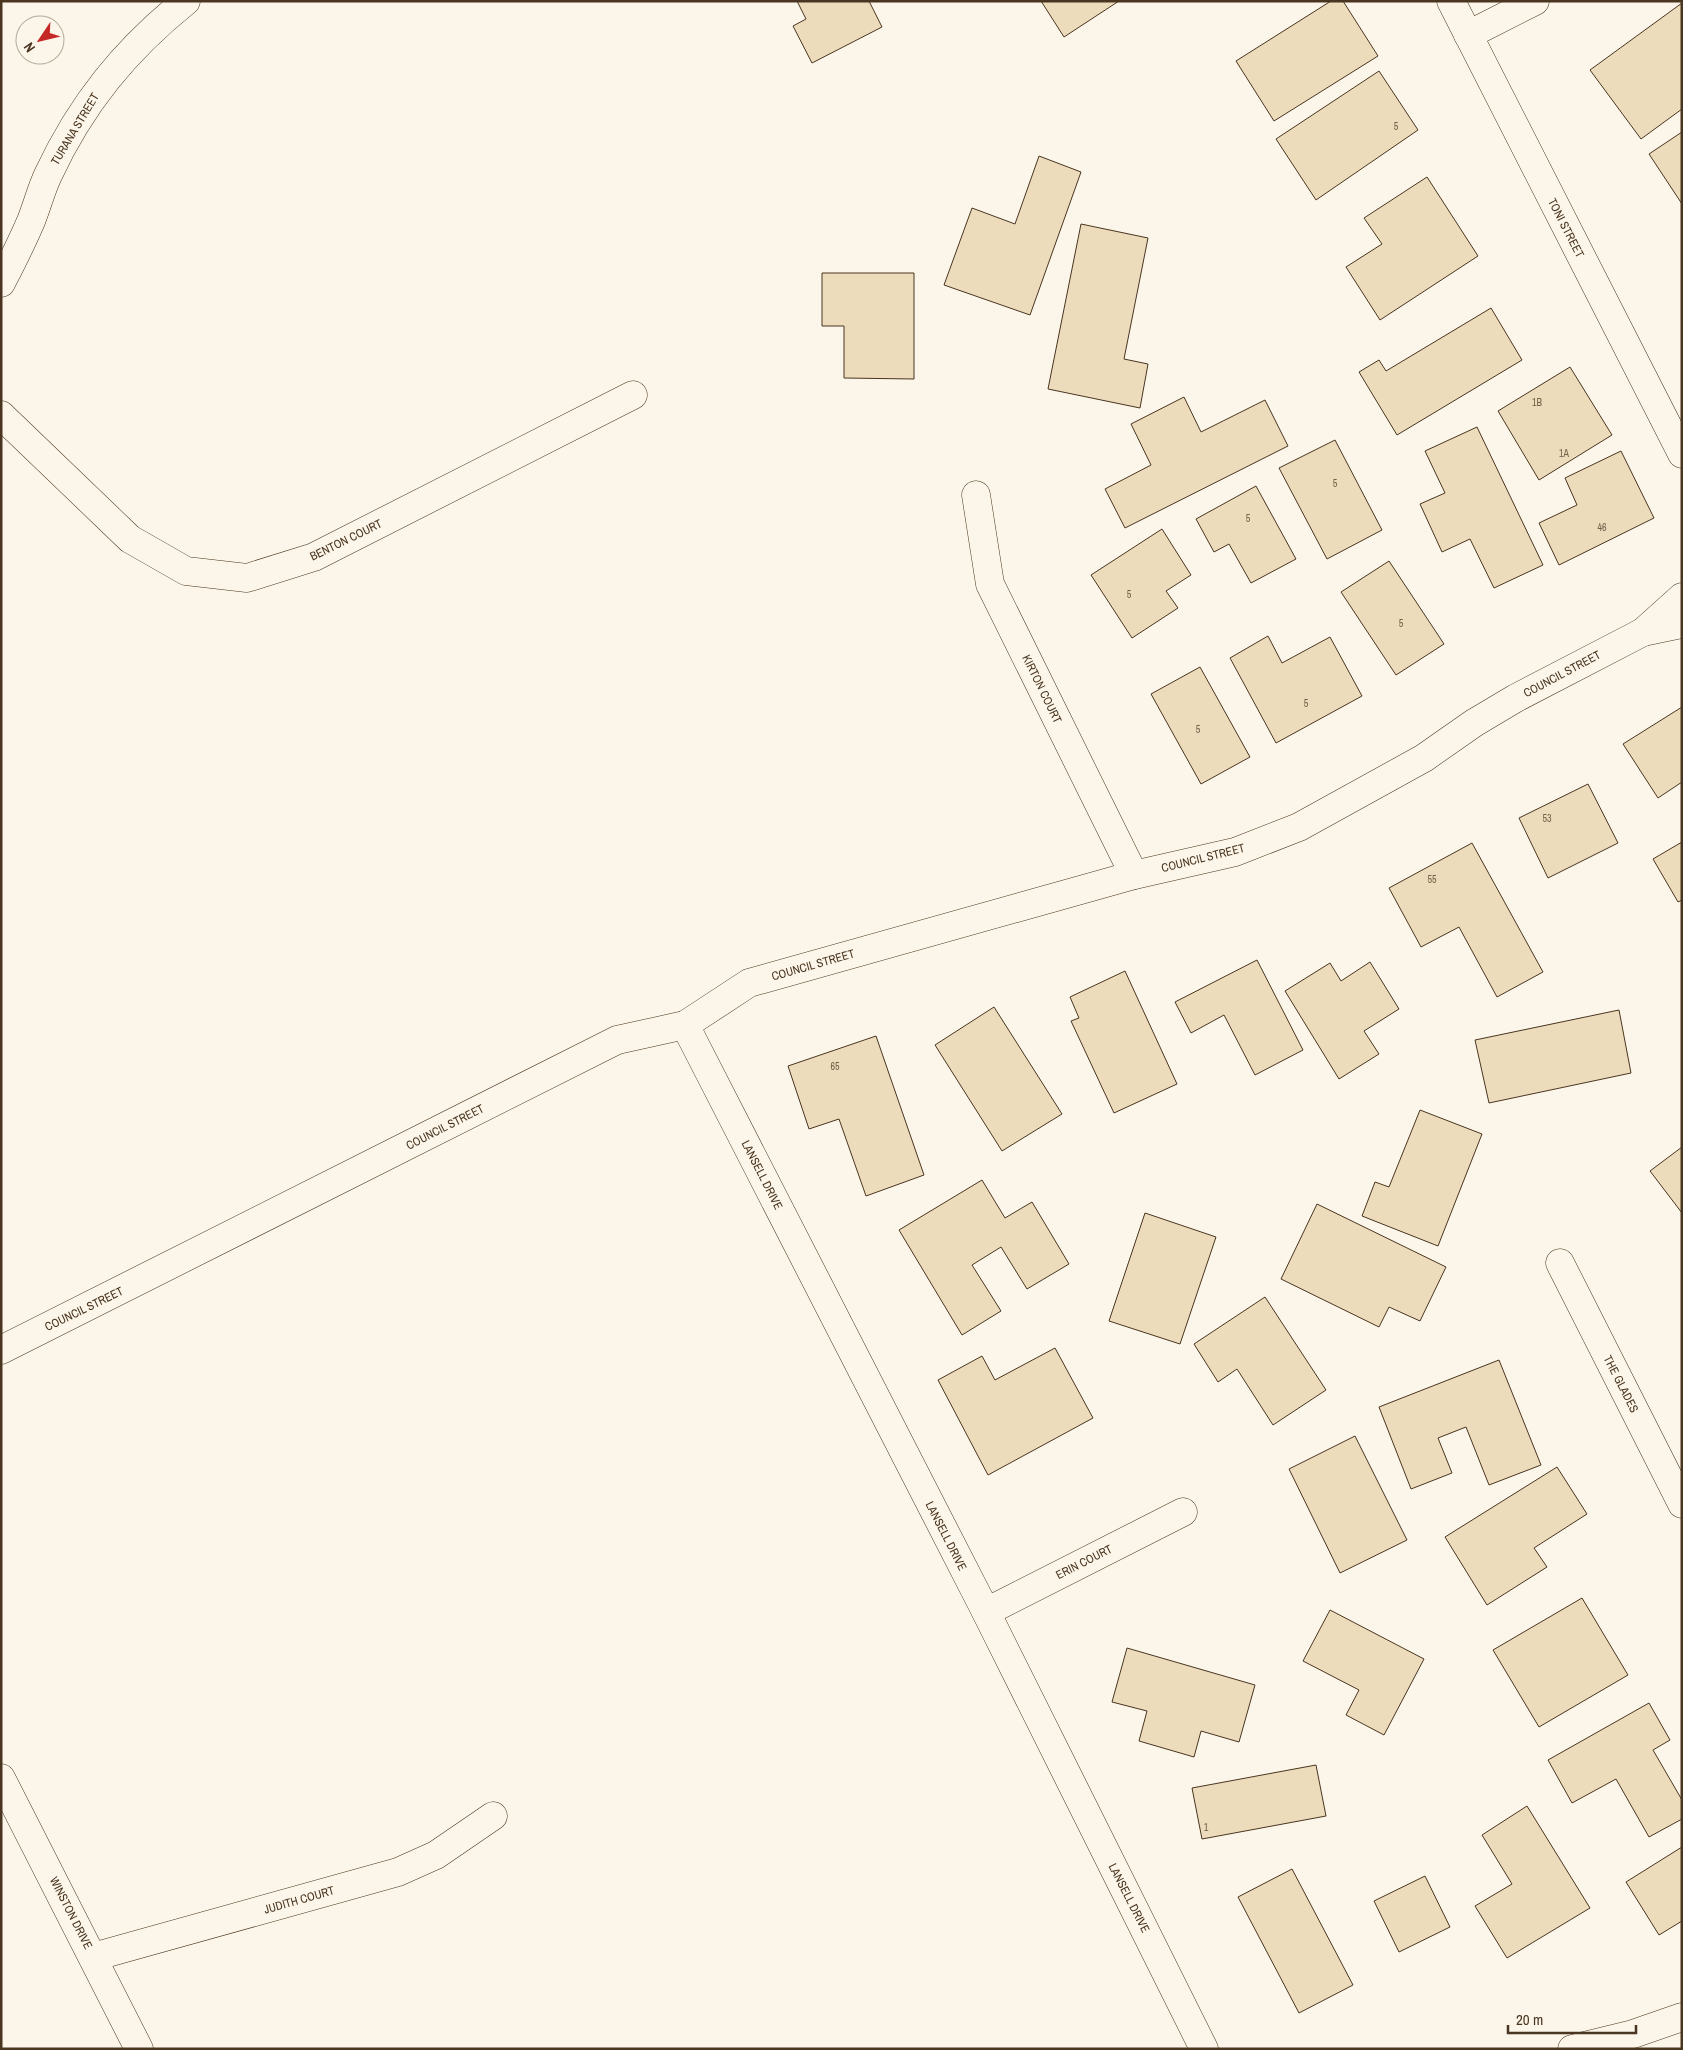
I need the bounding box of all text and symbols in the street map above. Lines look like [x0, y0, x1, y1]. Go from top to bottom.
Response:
north arrow [15, 15, 65, 65]
text: N [20, 39, 39, 56]
street label: TURANA STREET [47, 90, 103, 168]
house number: 5 [1394, 120, 1399, 133]
street label: TONI STREET [1544, 195, 1588, 261]
house number: 1B [1532, 396, 1543, 409]
house number: 1A [1559, 447, 1570, 460]
house number: 5 [1333, 477, 1338, 490]
house number: 5 [1246, 512, 1251, 525]
street label: BENTON COURT [307, 516, 385, 564]
house number: 46 [1597, 521, 1607, 534]
house number: 5 [1127, 588, 1132, 601]
house number: 5 [1399, 617, 1404, 630]
street label: COUNCIL STREET [1521, 647, 1603, 701]
street label: KIRTON COURT [1019, 652, 1065, 726]
house number: 5 [1304, 697, 1309, 710]
house number: 5 [1196, 723, 1201, 736]
house number: 53 [1542, 812, 1552, 825]
street label: COUNCIL STREET [1160, 840, 1246, 876]
house number: 55 [1427, 873, 1437, 886]
street label: COUNCIL STREET [770, 946, 856, 984]
house number: 65 [830, 1060, 840, 1073]
street label: COUNCIL STREET [403, 1100, 487, 1154]
street label: LANSELL DRIVE [738, 1138, 786, 1212]
street label: COUNCIL STREET [42, 1283, 126, 1335]
street label: THE GLADES [1600, 1353, 1642, 1416]
street label: LANSELL DRIVE [922, 1499, 970, 1573]
street label: ERIN COURT [1053, 1541, 1115, 1583]
house number: 1 [1204, 1821, 1209, 1834]
street label: LANSELL DRIVE [1105, 1861, 1153, 1935]
street label: WINSTON DRIVE [46, 1874, 96, 1952]
street label: JUDITH COURT [262, 1882, 336, 1918]
scale bar [1508, 2002, 1636, 2034]
text: 20 m [1516, 2009, 1543, 2030]

